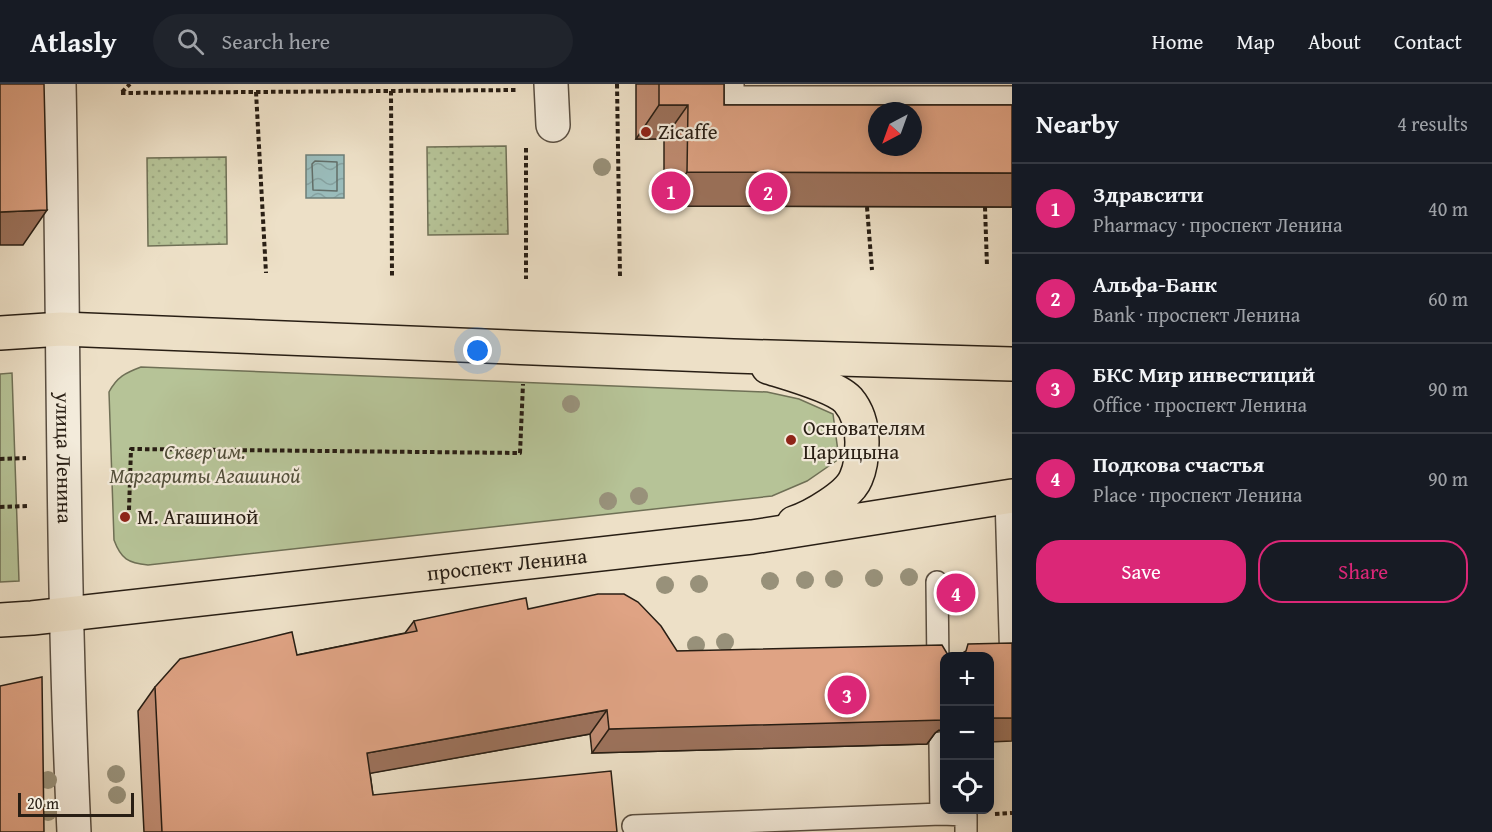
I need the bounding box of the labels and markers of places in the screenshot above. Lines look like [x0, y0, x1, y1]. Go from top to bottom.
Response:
place label: Zicaffe [658, 116, 718, 147]
marker: Zicaffe [639, 125, 653, 139]
pin: 1 [652, 168, 690, 214]
pin: 2 [748, 170, 788, 214]
place label: Основателям Царицына [803, 412, 925, 467]
marker: Основателям Царицына [784, 433, 798, 447]
place label: М. Агашиной [137, 501, 259, 532]
marker: М. Агашиной [118, 510, 132, 524]
pin: 4 [936, 570, 976, 616]
pin: 3 [828, 672, 866, 718]

